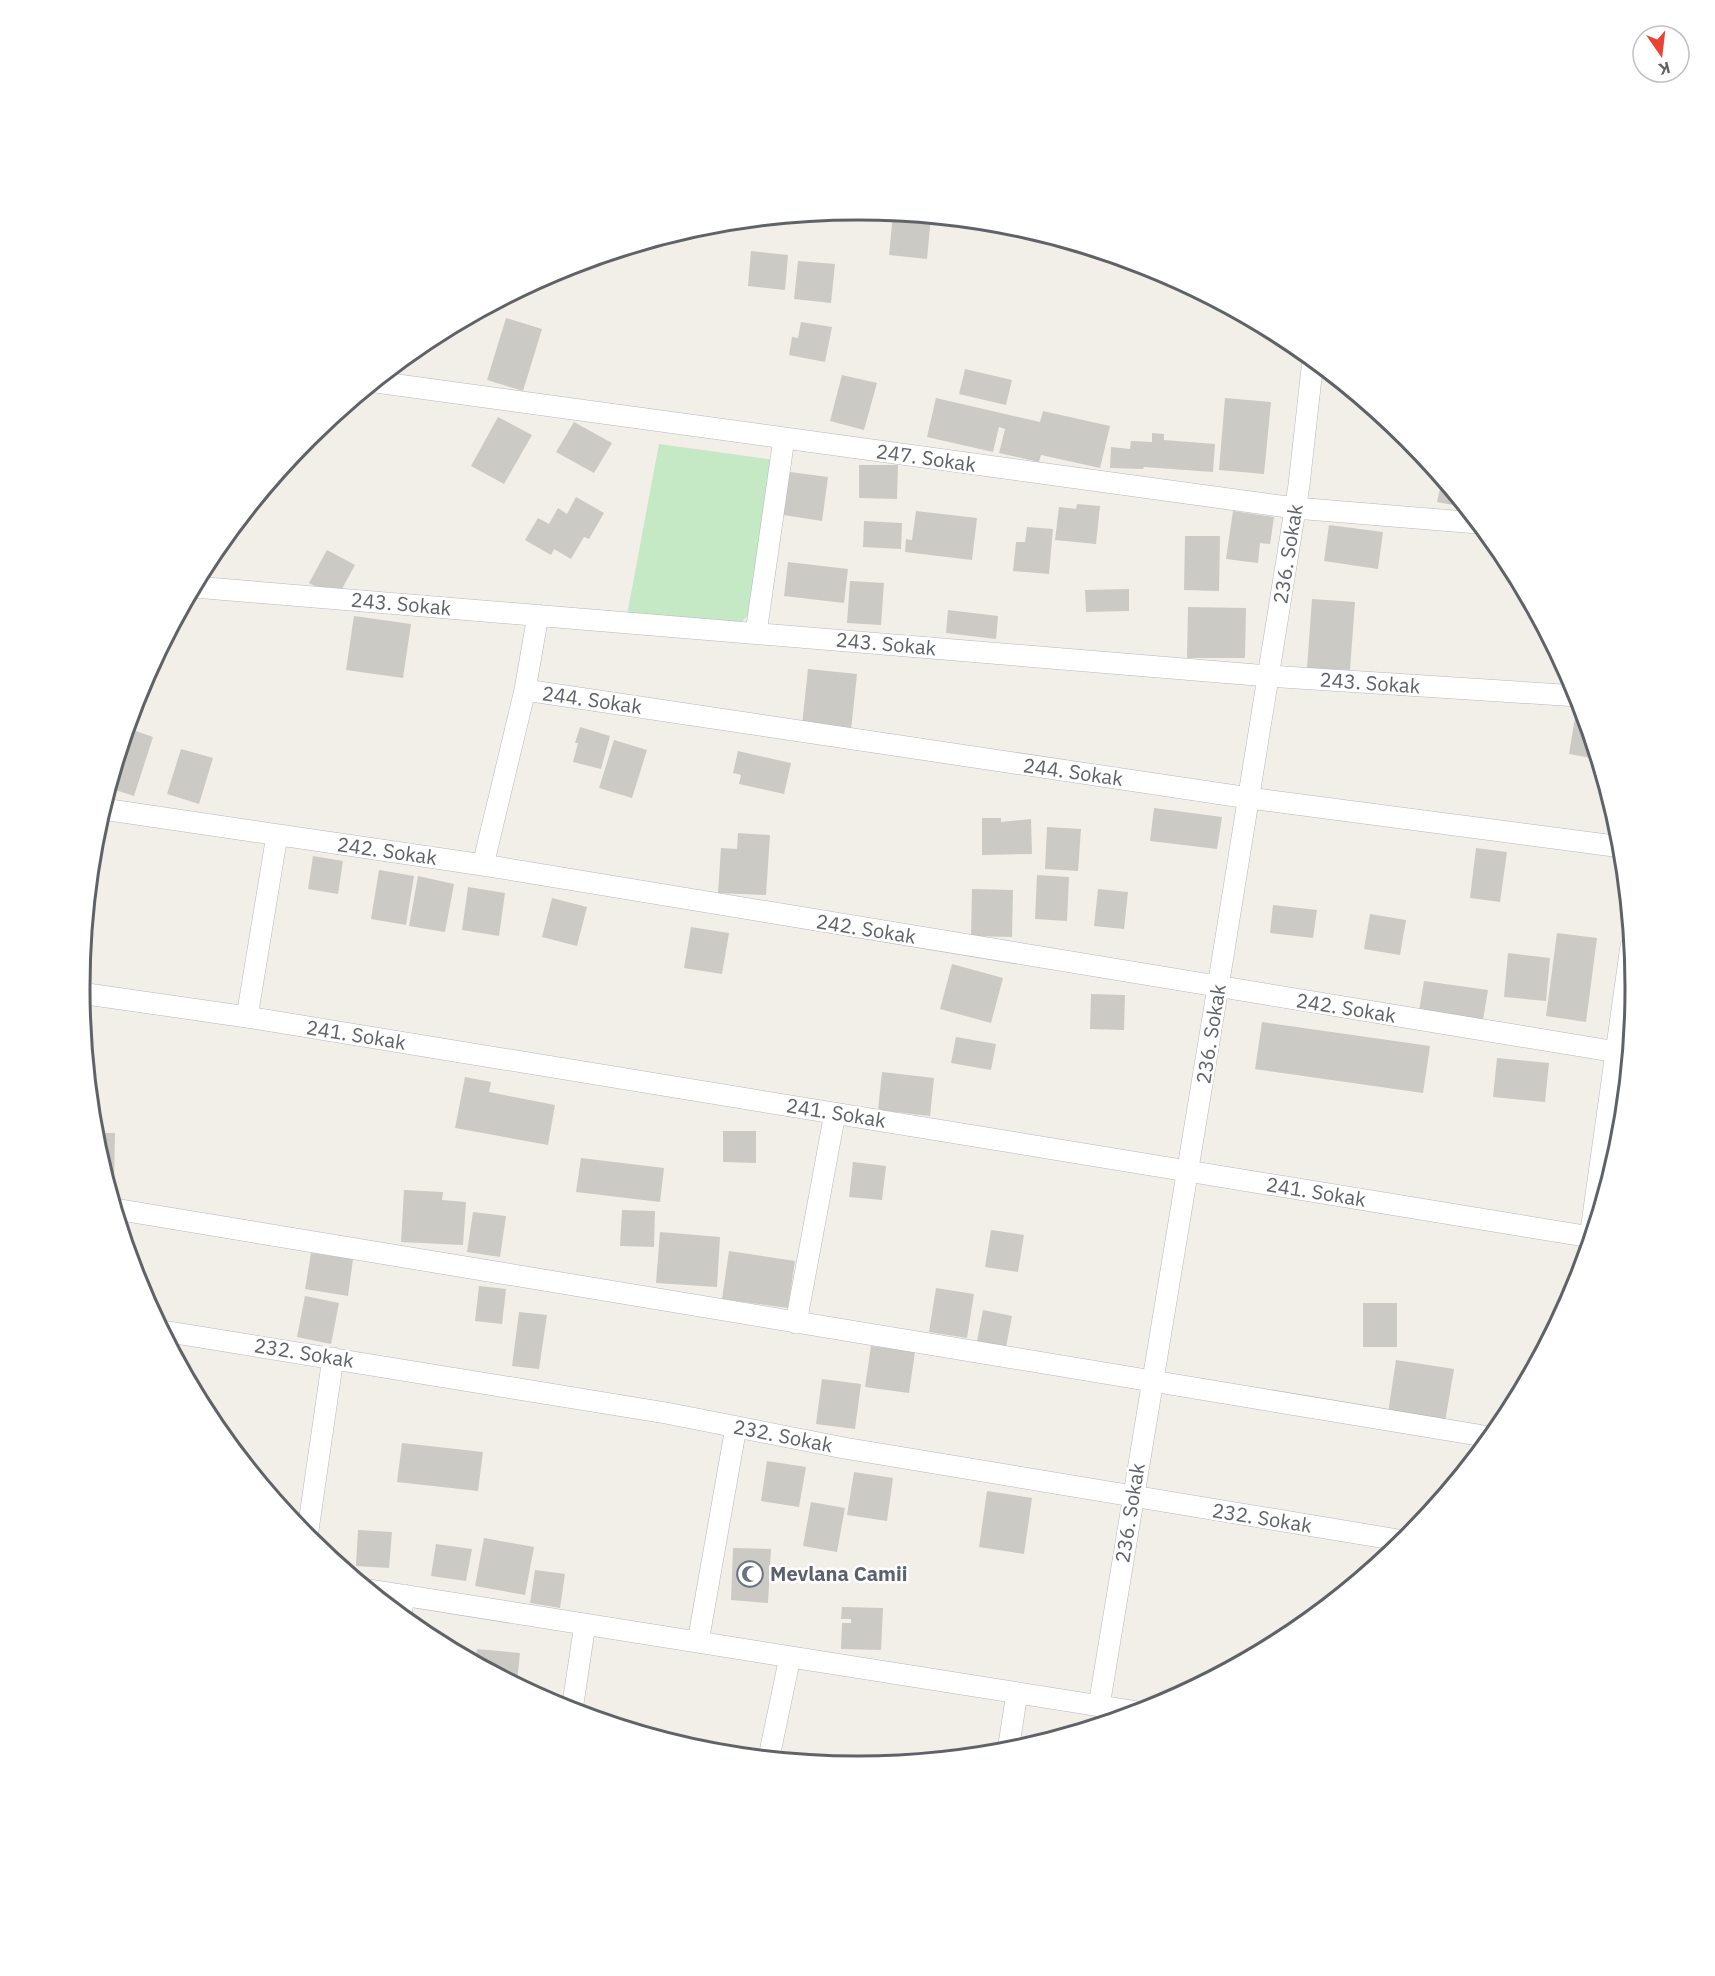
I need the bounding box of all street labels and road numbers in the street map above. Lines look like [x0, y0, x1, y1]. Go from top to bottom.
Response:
street label: 247. Sokak [874, 437, 978, 478]
street label: 236. Sokak [1266, 502, 1309, 606]
street label: 243. Sokak [350, 586, 453, 621]
street label: 243. Sokak [835, 626, 938, 661]
street label: 243. Sokak [1319, 666, 1422, 700]
street label: 244. Sokak [540, 679, 644, 720]
street label: 244. Sokak [1021, 751, 1125, 792]
street label: 242. Sokak [335, 830, 439, 871]
street label: 242. Sokak [814, 907, 918, 950]
street label: 236. Sokak [1189, 982, 1232, 1086]
street label: 242. Sokak [1294, 986, 1398, 1029]
street label: 241. Sokak [304, 1013, 408, 1056]
street label: 241. Sokak [784, 1091, 888, 1134]
street label: 241. Sokak [1264, 1170, 1368, 1213]
street label: 232. Sokak [252, 1331, 356, 1374]
street label: 232. Sokak [731, 1413, 836, 1458]
street label: 236. Sokak [1108, 1461, 1151, 1565]
street label: 232. Sokak [1210, 1496, 1314, 1539]

